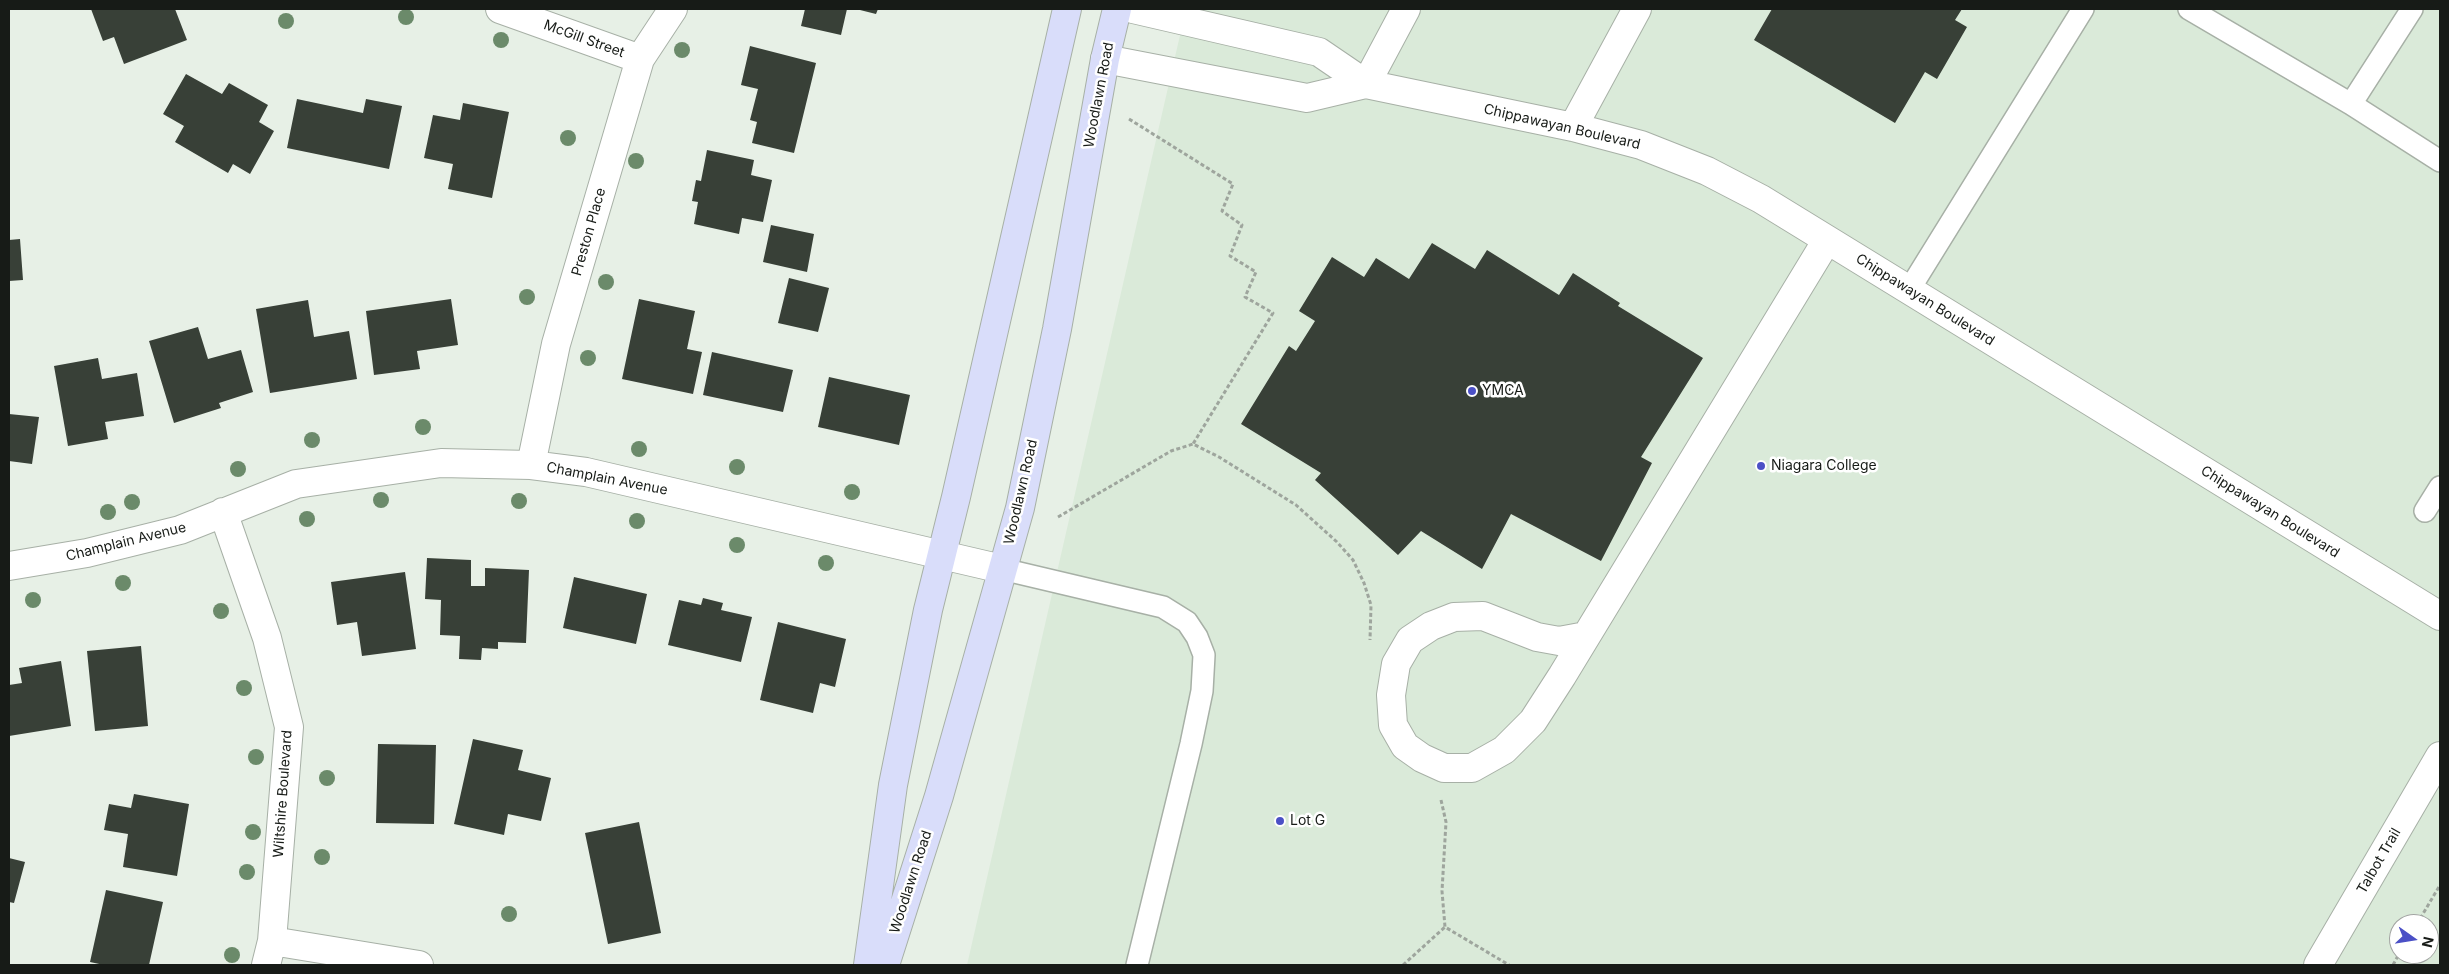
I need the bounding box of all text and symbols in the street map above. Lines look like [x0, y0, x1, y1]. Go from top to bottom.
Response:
street label: McGill Street [541, 17, 627, 61]
street label: Woodlawn Road [1081, 41, 1117, 149]
street label: Chippawayan Boulevard [1482, 101, 1642, 153]
street label: Preston Place [568, 186, 610, 278]
street label: Chippawayan Boulevard [1853, 250, 1997, 350]
place label: YMCA [1482, 383, 1524, 399]
marker: YMCA [1466, 385, 1478, 397]
street label: Woodlawn Road [1001, 438, 1041, 546]
place label: Niagara College [1771, 458, 1877, 474]
street label: Champlain Avenue [545, 459, 669, 499]
marker: Niagara College [1755, 460, 1767, 472]
street label: Chippawayan Boulevard [2198, 462, 2342, 562]
street label: Champlain Avenue [64, 519, 188, 565]
street label: Wiltshire Boulevard [270, 730, 296, 858]
place label: Lot G [1290, 813, 1325, 829]
marker: Lot G [1274, 815, 1286, 827]
street label: Talbot Trail [2353, 825, 2405, 897]
street label: Woodlawn Road [886, 828, 936, 936]
north arrow [2389, 914, 2439, 964]
text: N [2419, 935, 2438, 949]

